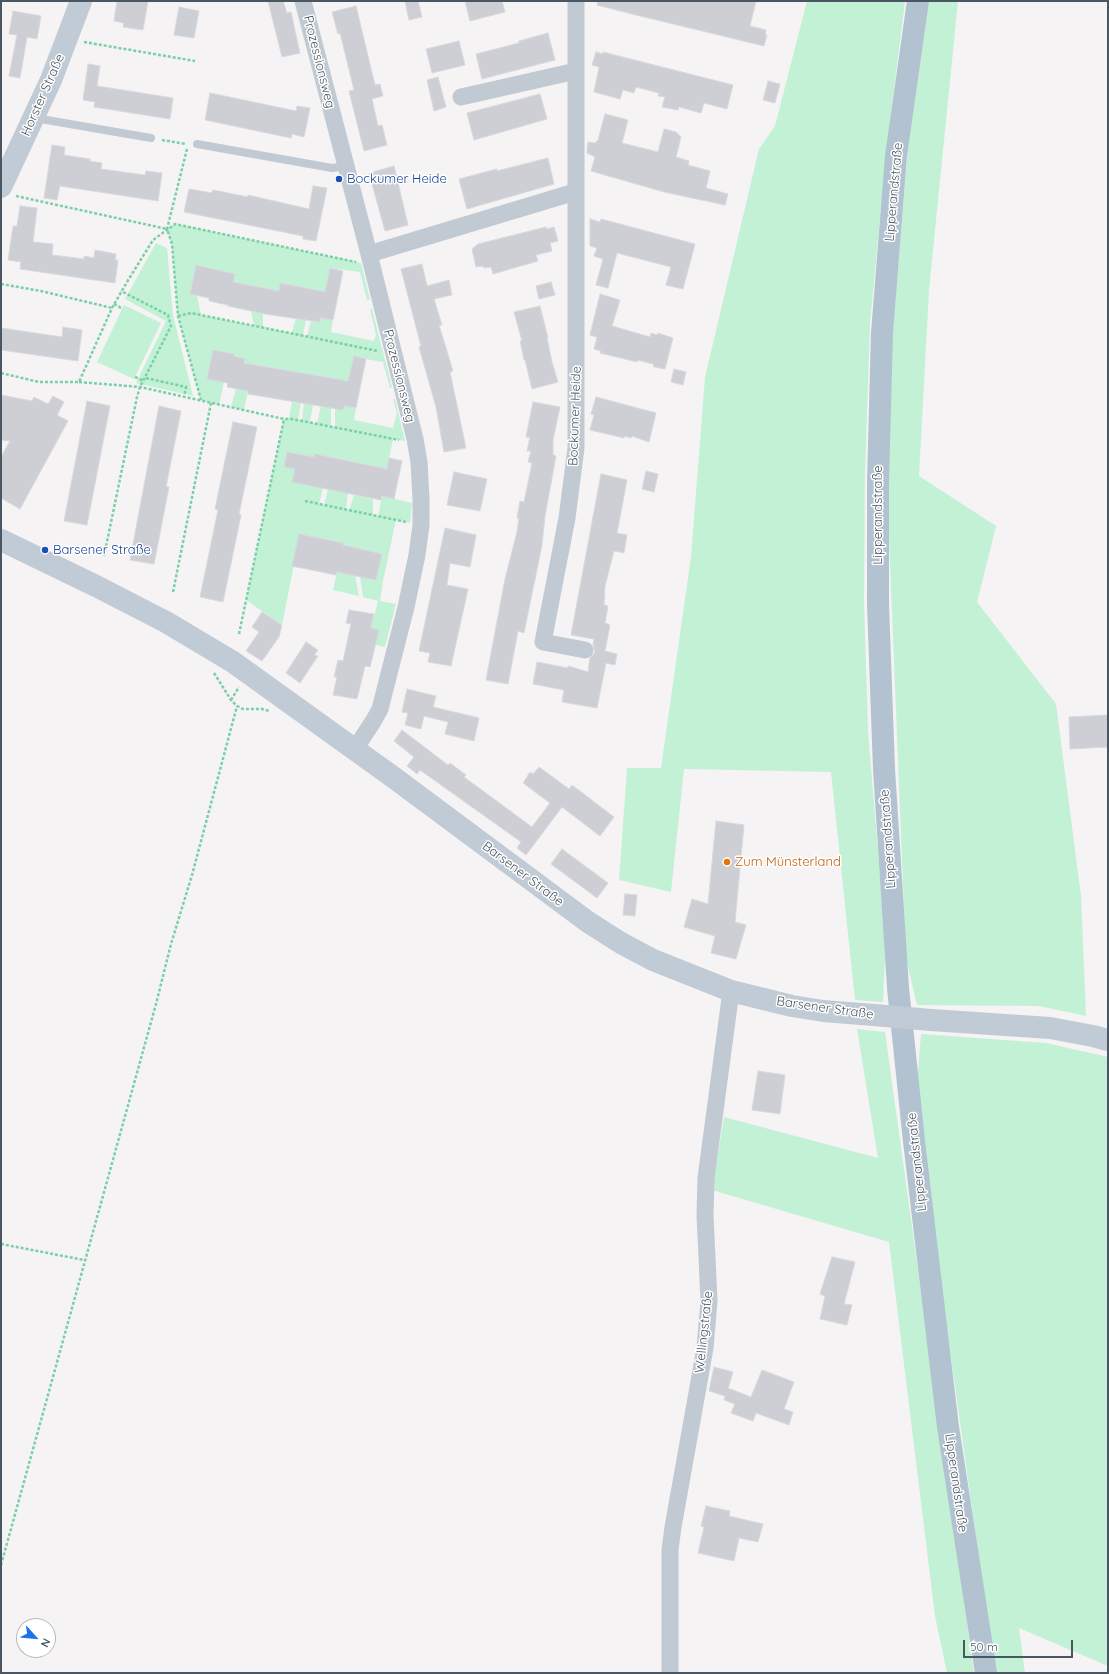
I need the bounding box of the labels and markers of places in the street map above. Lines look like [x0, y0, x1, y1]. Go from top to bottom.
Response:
place label: Bockumer Heide [347, 171, 447, 187]
marker: Bockumer Heide [334, 174, 344, 184]
place label: Barsener Straße [53, 542, 151, 558]
marker: Barsener Straße [40, 545, 50, 555]
place label: Zum Münsterland [735, 854, 841, 870]
marker: Zum Münsterland [722, 857, 732, 867]

